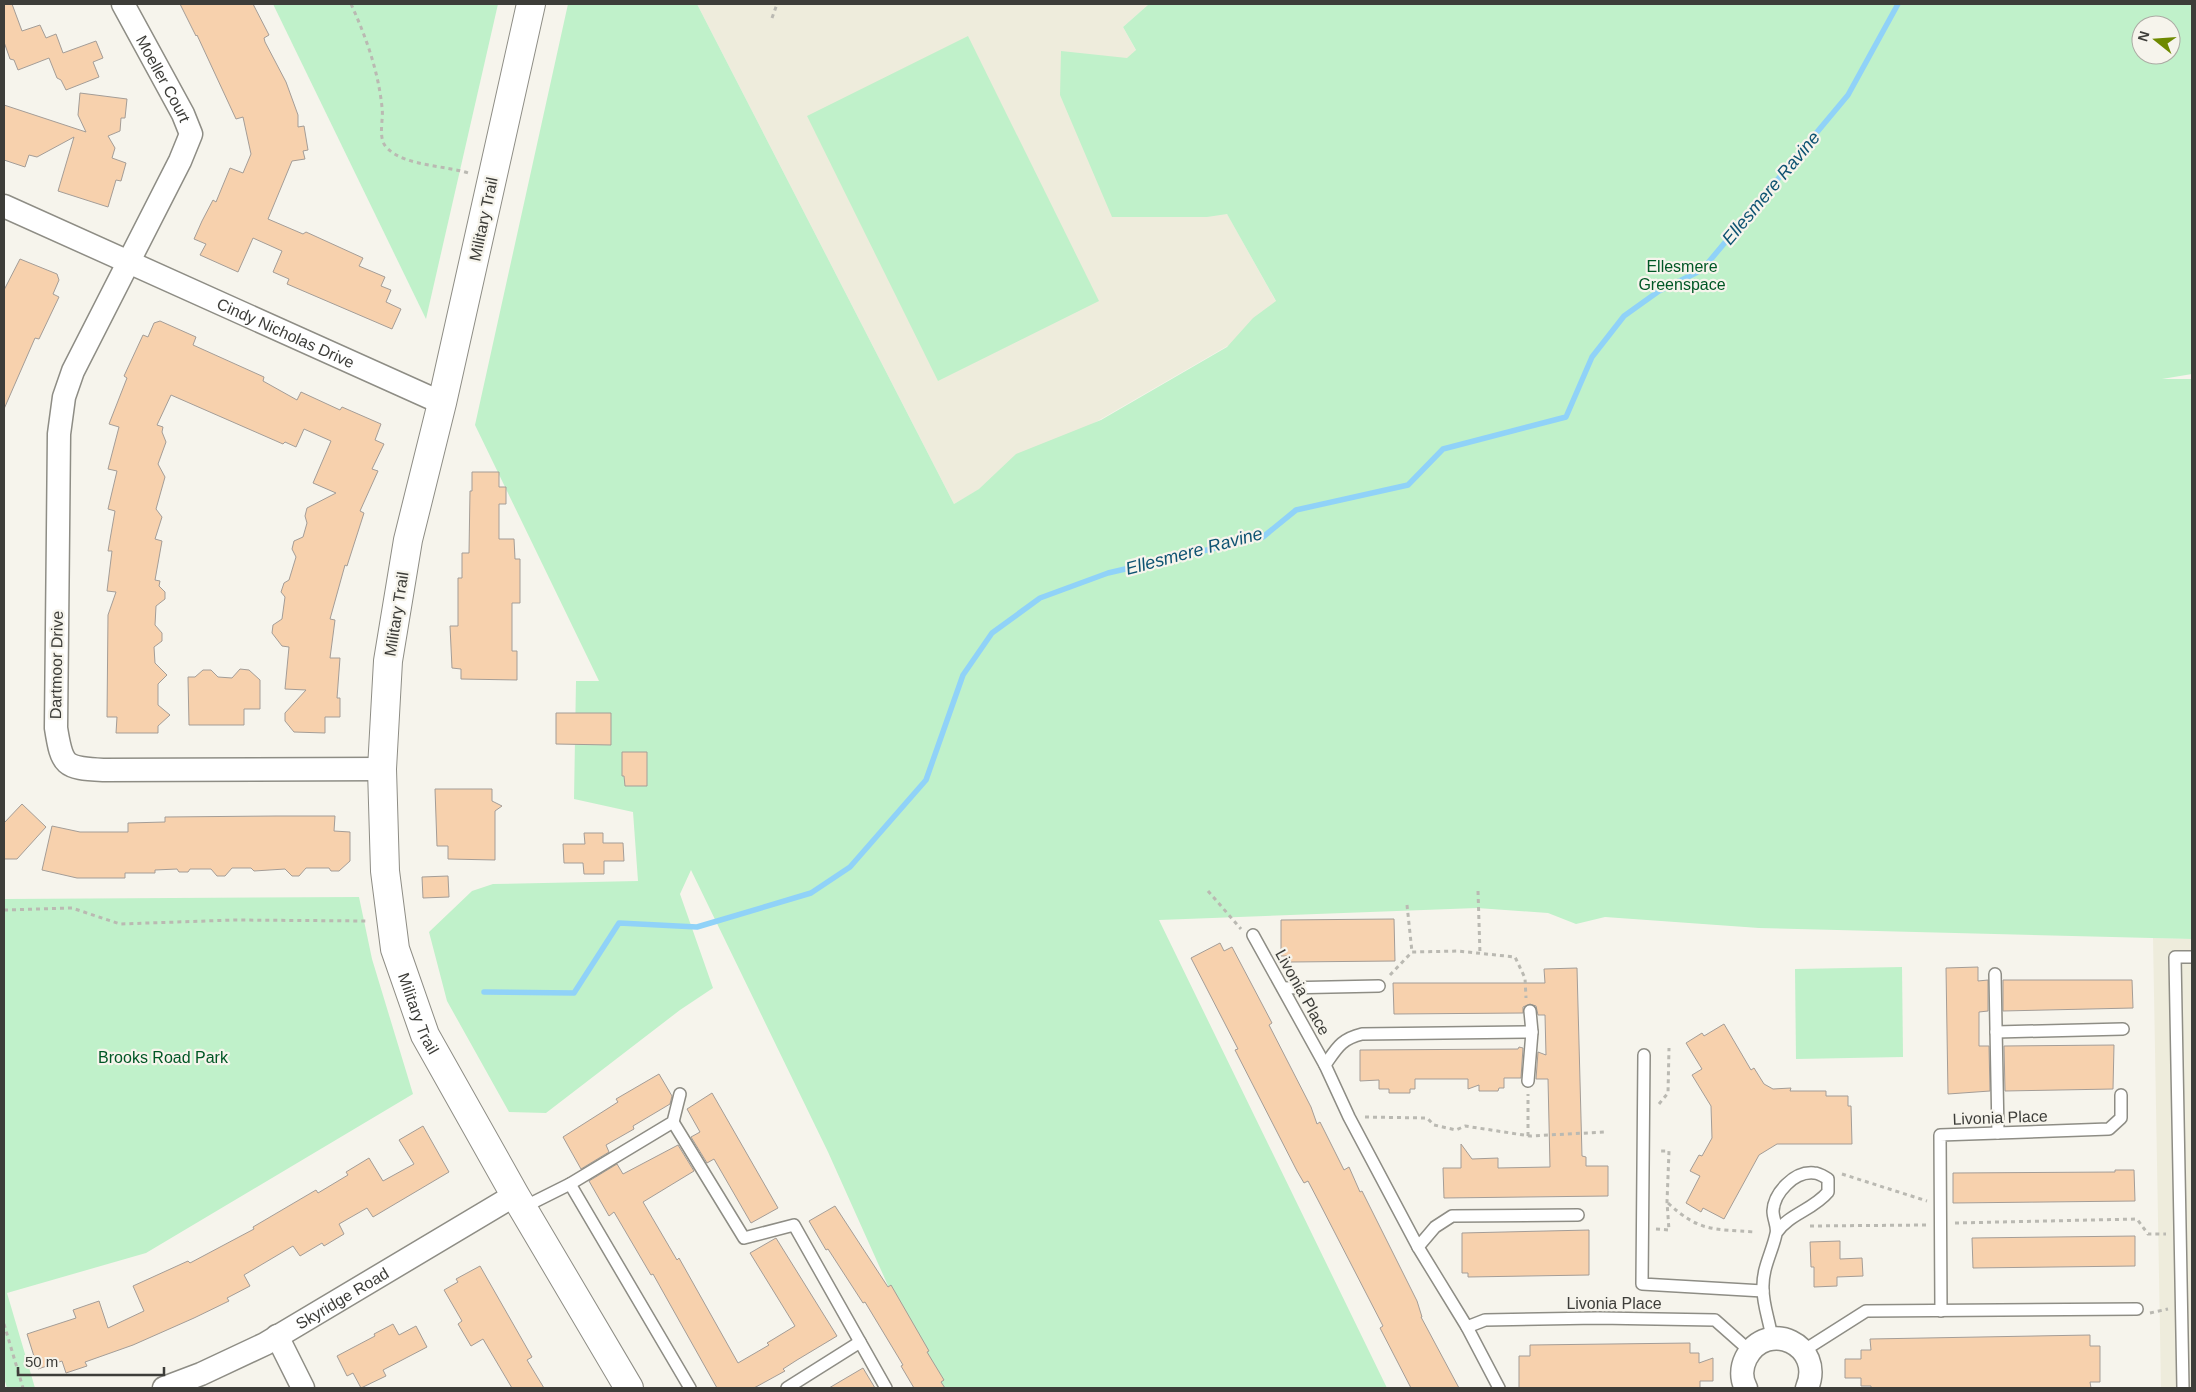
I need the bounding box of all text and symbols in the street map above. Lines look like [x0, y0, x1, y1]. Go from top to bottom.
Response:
north arrow [2131, 15, 2181, 65]
text: N [2134, 29, 2153, 43]
street label: Moeller Court [133, 33, 194, 125]
water label: Ellesmere Ravine [1718, 128, 1824, 248]
street label: Military Trail [466, 176, 501, 263]
park label: Ellesmere Greenspace [1638, 258, 1726, 293]
street label: Cindy Nicholas Drive [214, 295, 357, 371]
water label: Ellesmere Ravine [1123, 523, 1265, 579]
street label: Military Trail [381, 571, 412, 658]
street label: Dartmoor Drive [47, 611, 66, 719]
street label: Livonia Place [1272, 947, 1333, 1038]
street label: Military Trail [395, 971, 442, 1057]
park label: Brooks Road Park [98, 1049, 229, 1066]
street label: Livonia Place [1952, 1107, 2048, 1128]
street label: Skyridge Road [293, 1264, 392, 1333]
street label: Livonia Place [1566, 1295, 1662, 1312]
scale bar [18, 1344, 164, 1376]
text: 50 m [25, 1353, 58, 1370]

